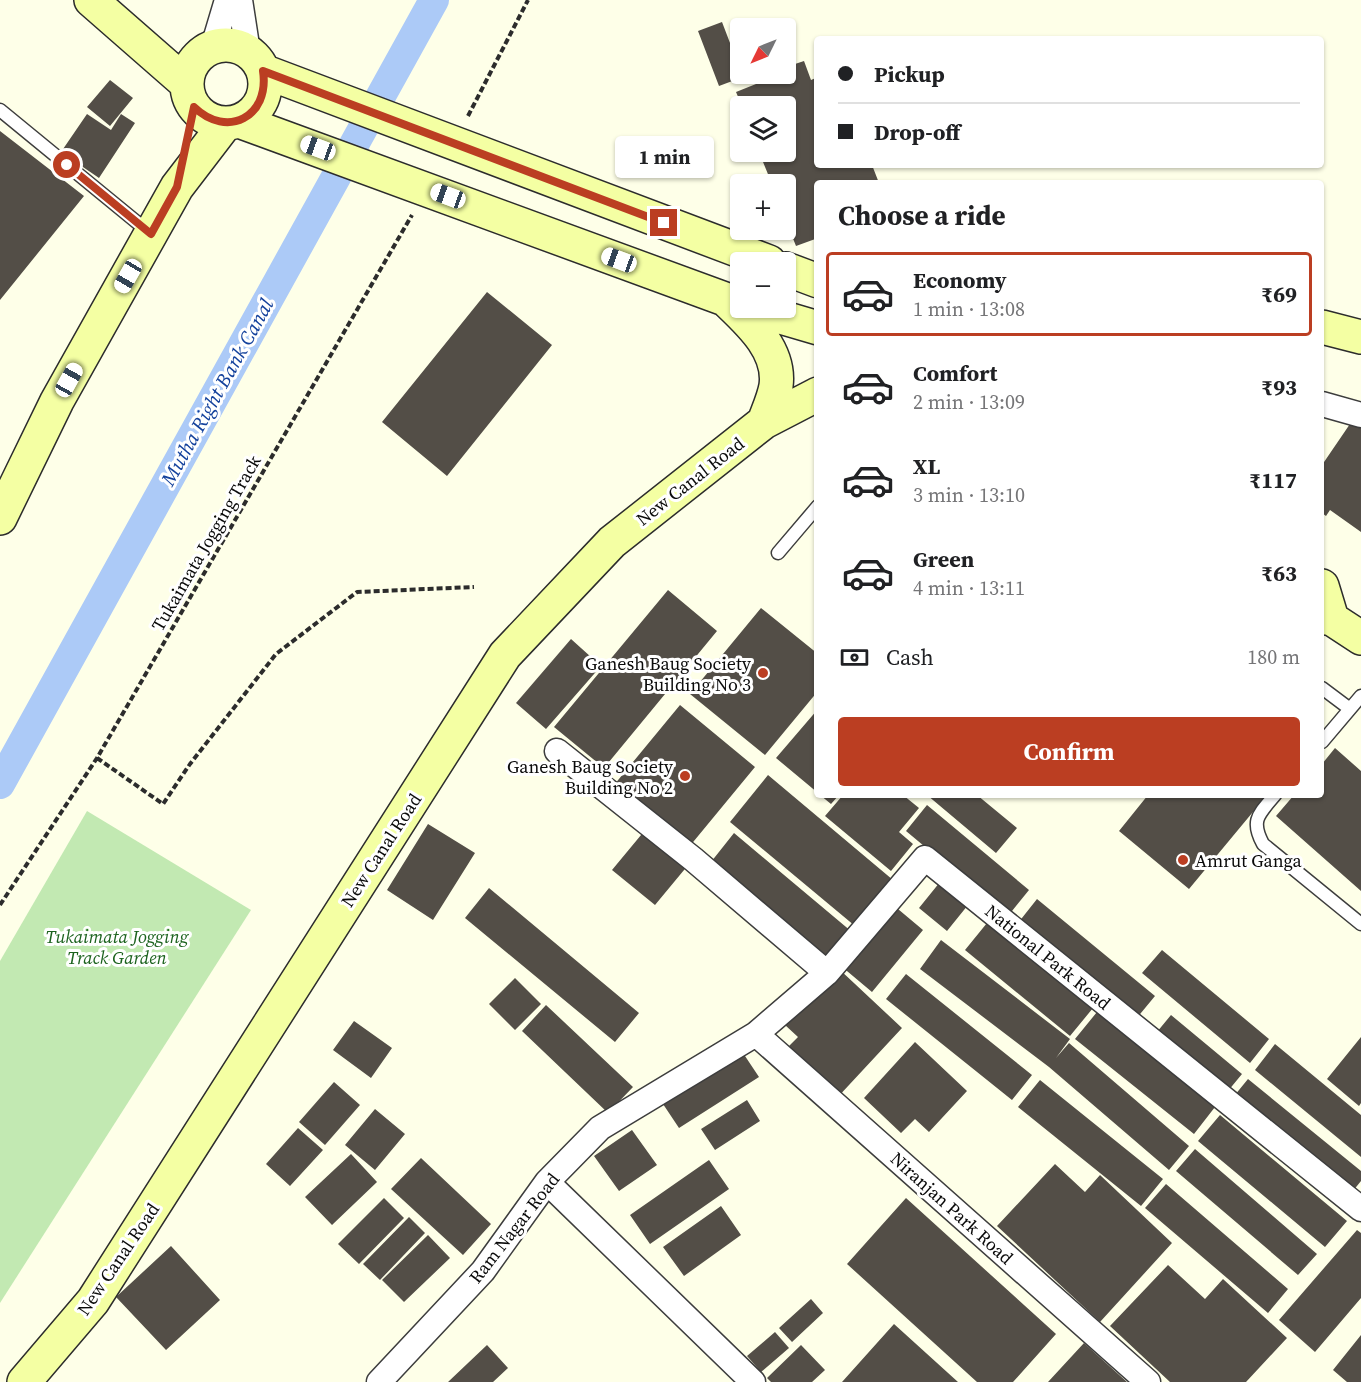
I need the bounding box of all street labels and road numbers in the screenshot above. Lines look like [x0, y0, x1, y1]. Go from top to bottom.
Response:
street label: New Canal Road [631, 431, 749, 531]
street label: Tukaimata Jogging Track [145, 450, 267, 636]
street label: New Canal Road [335, 788, 427, 912]
street label: National Park Road [980, 899, 1116, 1015]
street label: Niranjan Park Road [885, 1146, 1019, 1270]
street label: Ram Nagar Road [463, 1168, 565, 1288]
street label: New Canal Road [71, 1198, 165, 1320]

